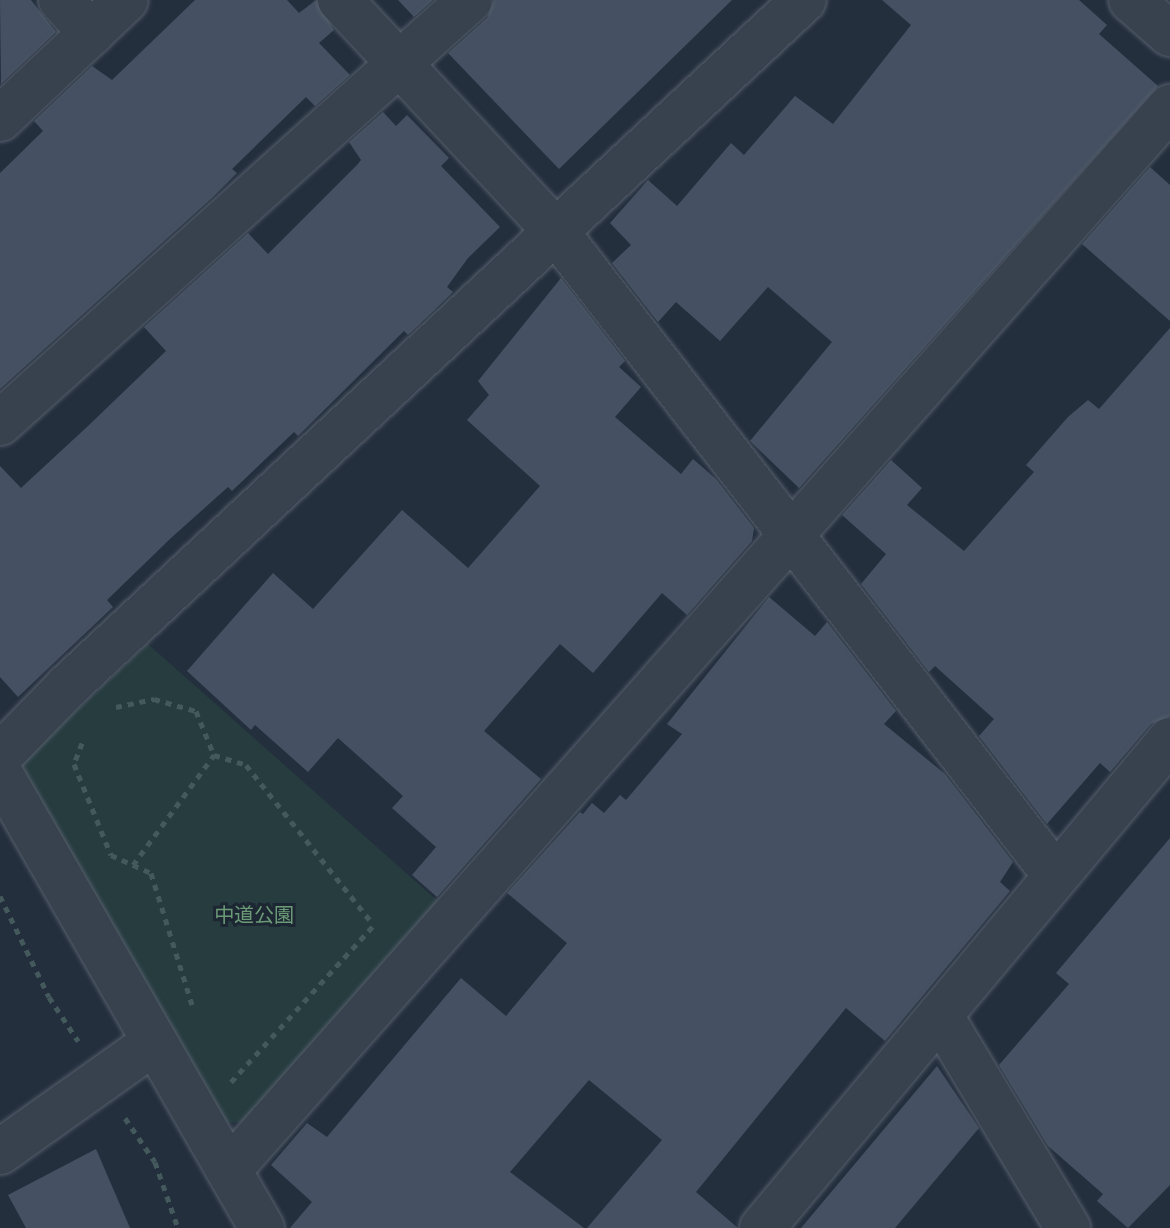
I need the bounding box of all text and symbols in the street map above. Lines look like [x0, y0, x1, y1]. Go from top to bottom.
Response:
park label: 中道公園 [214, 903, 294, 927]

